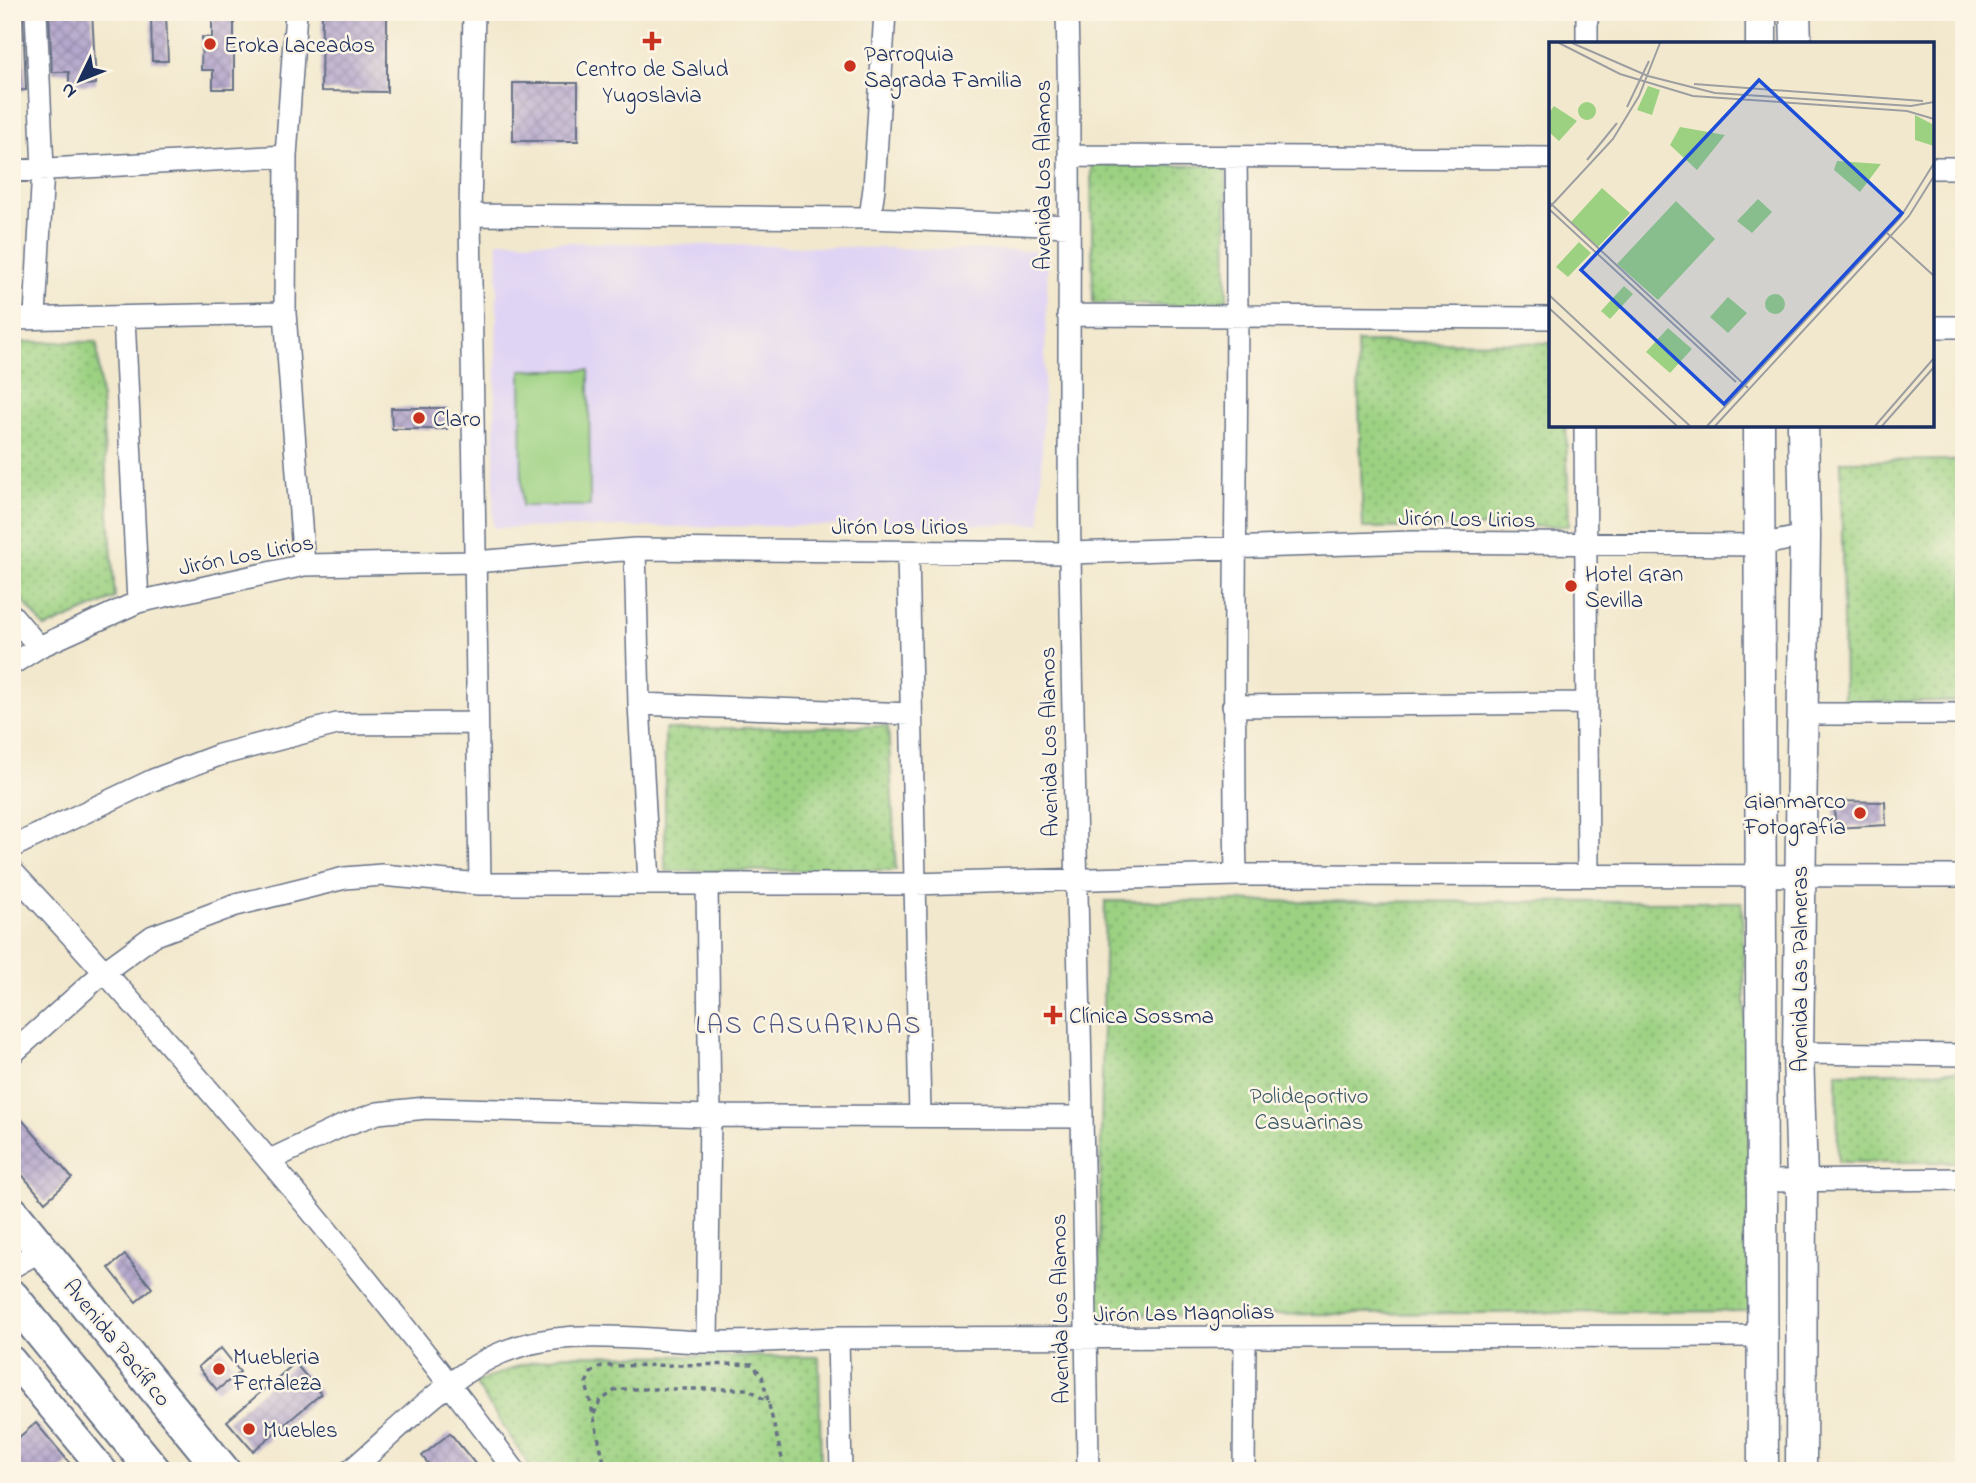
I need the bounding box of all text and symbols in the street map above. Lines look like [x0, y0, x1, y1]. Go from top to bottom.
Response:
place label: Eroka Laceados [224, 30, 375, 63]
marker: Centro de Salud Yugoslavia [642, 31, 662, 51]
marker: Eroka Laceados [202, 36, 218, 52]
place label: Parroquia Sagrada Familia [864, 39, 1022, 99]
inset map [1549, 42, 1934, 427]
north arrow [46, 46, 116, 116]
place label: Centro de Salud Yugoslavia [576, 54, 729, 114]
marker: Parroquia Sagrada Familia [842, 58, 858, 74]
text: N [55, 76, 84, 104]
street label: Avenida Los Alamos [1028, 80, 1061, 270]
place label: Claro [433, 404, 481, 437]
marker: Claro [411, 410, 427, 426]
street label: Jirón Los Lirios [1398, 503, 1536, 538]
street label: Jirón Los Lirios [831, 512, 969, 545]
street label: Jirón Los Lirios [176, 527, 317, 586]
place label: Hotel Gran Sevilla [1585, 559, 1683, 618]
marker: Hotel Gran Sevilla [1563, 578, 1579, 594]
street label: Avenida Los Alamos [1032, 646, 1069, 837]
place label: Gianmarco Fotografía [1743, 786, 1846, 846]
marker: Gianmarco Fotografía [1852, 805, 1868, 821]
street label: Avenida Las Palmeras [1785, 866, 1818, 1072]
place label: Clínica Sossma [1069, 1001, 1214, 1034]
marker: Clínica Sossma [1043, 1005, 1063, 1025]
district label: LAS CASUARINAS [695, 1008, 923, 1046]
park label: Polideportivo Casuarinas [1250, 1081, 1368, 1140]
street label: Avenida Los Alamos [1043, 1213, 1080, 1404]
street label: Avenida Pacífico [54, 1272, 178, 1415]
street label: Jirón Las Magnolias [1093, 1296, 1275, 1334]
place label: Muebleria Fertaleza [232, 1342, 322, 1401]
marker: Muebleria Fertaleza [211, 1361, 227, 1377]
place label: Muebles [263, 1415, 338, 1448]
marker: Muebles [241, 1421, 257, 1437]

